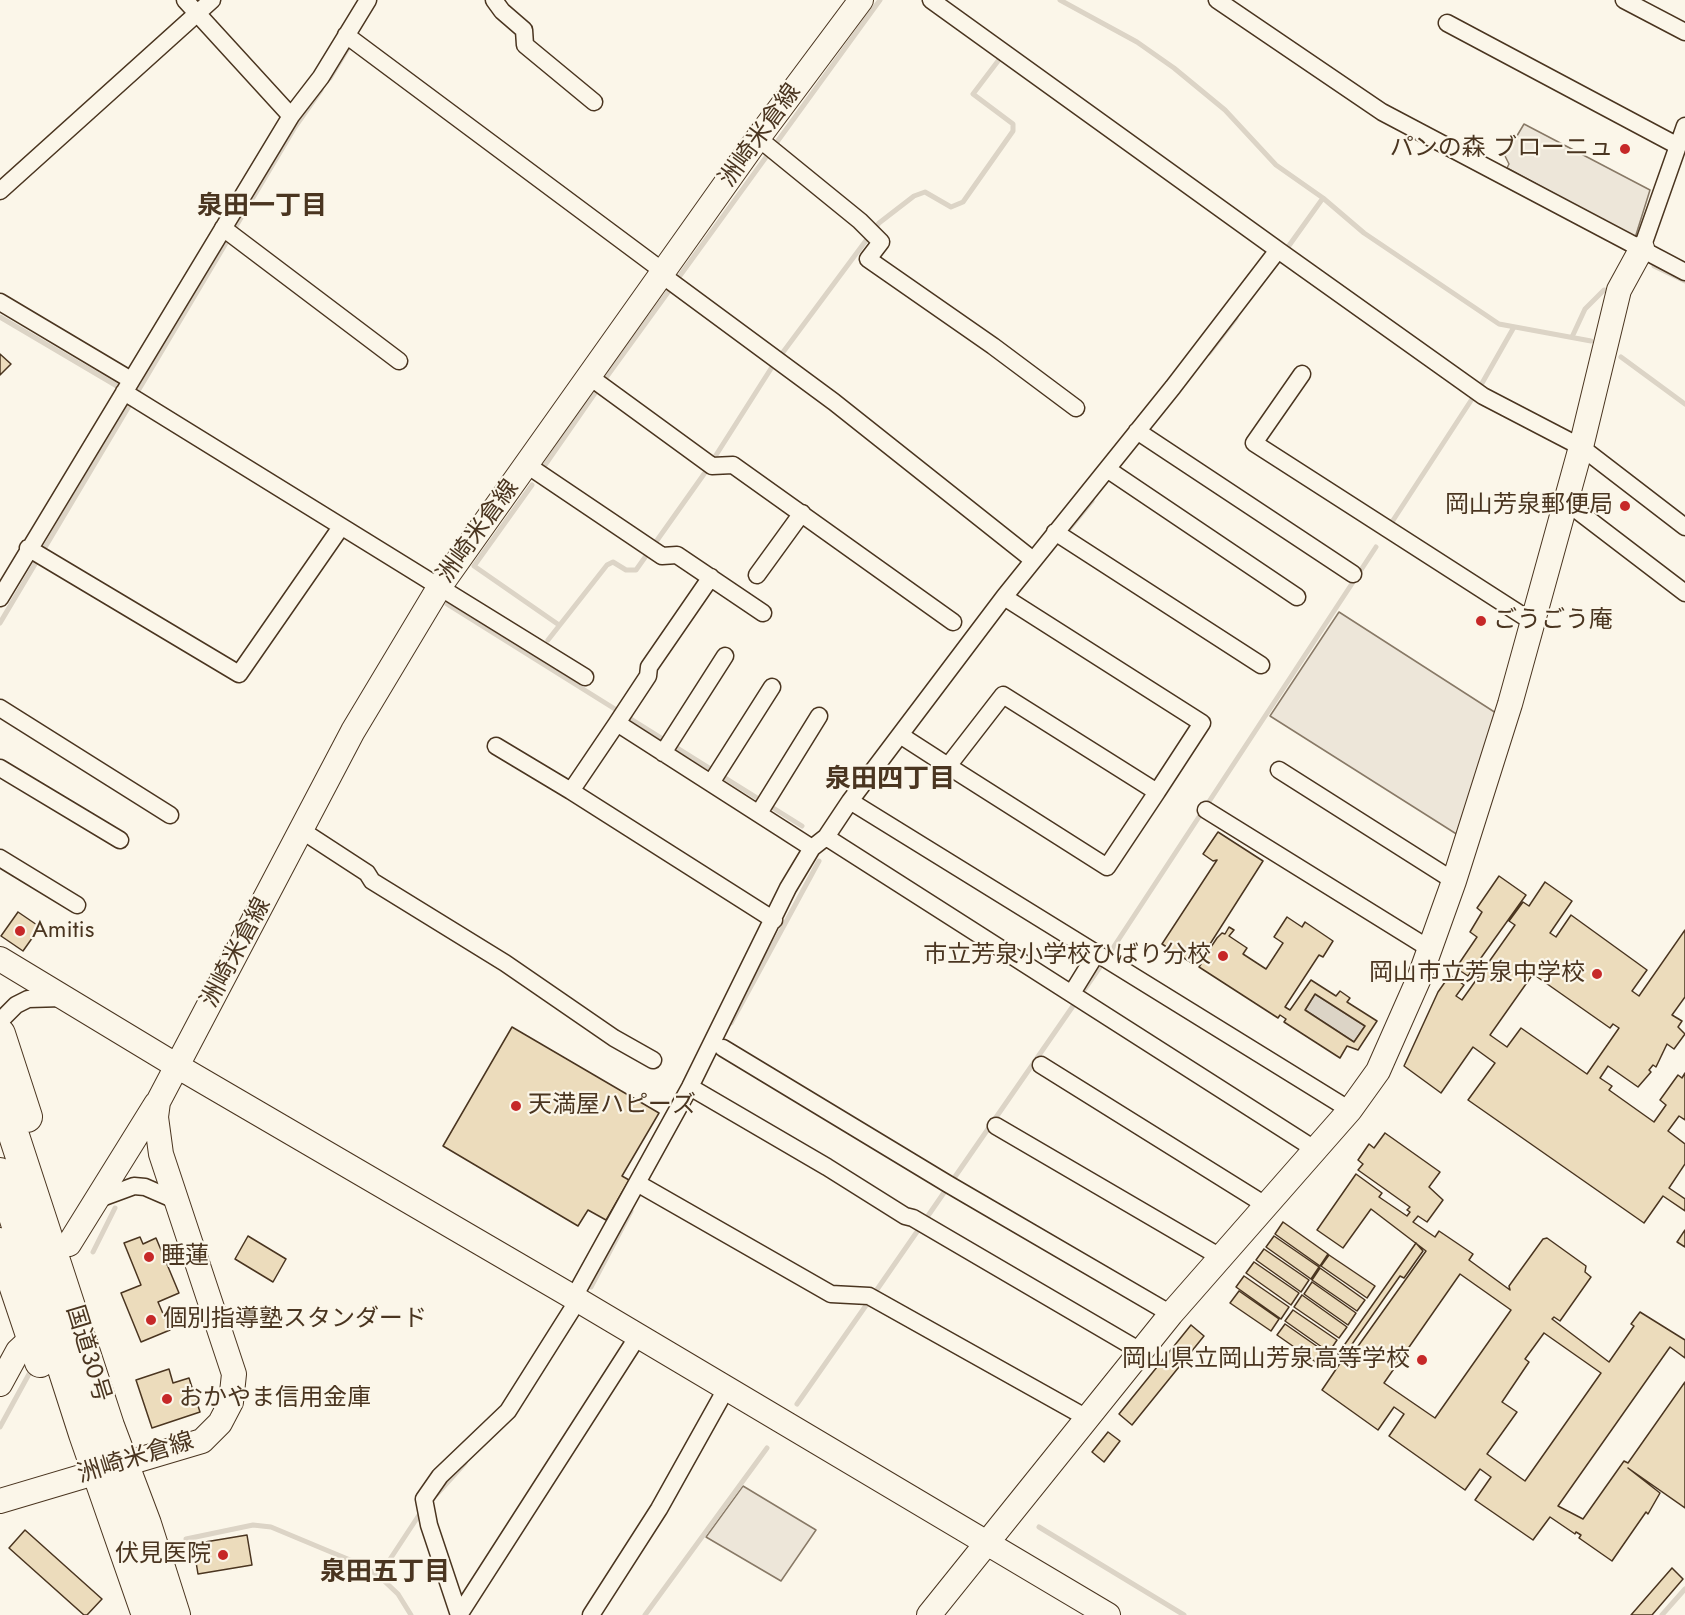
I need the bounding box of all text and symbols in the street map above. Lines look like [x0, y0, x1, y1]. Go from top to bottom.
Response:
street label: 洲崎米倉線 [714, 79, 808, 193]
place label: パンの森 ブローニュ [1390, 135, 1613, 163]
marker: パンの森 ブローニュ [1618, 142, 1632, 156]
district label: 泉田一丁目 [197, 192, 327, 224]
street label: 洲崎米倉線 [432, 475, 526, 589]
place label: 岡山芳泉郵便局 [1445, 492, 1613, 520]
marker: 岡山芳泉郵便局 [1618, 499, 1632, 513]
place label: ごうごう庵 [1493, 607, 1613, 635]
marker: ごうごう庵 [1474, 614, 1488, 628]
district label: 泉田四丁目 [825, 765, 955, 797]
street label: 洲崎米倉線 [196, 893, 278, 1013]
place label: Amitis [32, 917, 94, 945]
marker: Amitis [13, 924, 27, 938]
place label: 市立芳泉小学校ひばり分校 [923, 942, 1211, 970]
marker: 市立芳泉小学校ひばり分校 [1216, 949, 1230, 963]
place label: 岡山市立芳泉中学校 [1369, 960, 1585, 988]
marker: 岡山市立芳泉中学校 [1590, 967, 1604, 981]
place label: 天満屋ハピーズ [528, 1092, 696, 1120]
marker: 天満屋ハピーズ [509, 1099, 523, 1113]
place label: 睡蓮 [161, 1243, 209, 1271]
marker: 睡蓮 [142, 1250, 156, 1264]
street label: 国道30号 [59, 1302, 115, 1406]
place label: 個別指導塾スタンダード [163, 1306, 427, 1334]
marker: 個別指導塾スタンダード [144, 1313, 158, 1327]
place label: 岡山県立岡山芳泉高等学校 [1122, 1346, 1410, 1374]
marker: 岡山県立岡山芳泉高等学校 [1415, 1353, 1429, 1367]
place label: おかやま信用金庫 [179, 1385, 371, 1413]
marker: おかやま信用金庫 [160, 1392, 174, 1406]
street label: 洲崎米倉線 [74, 1428, 198, 1490]
place label: 伏見医院 [115, 1541, 211, 1569]
marker: 伏見医院 [216, 1548, 230, 1562]
district label: 泉田五丁目 [320, 1558, 450, 1590]

